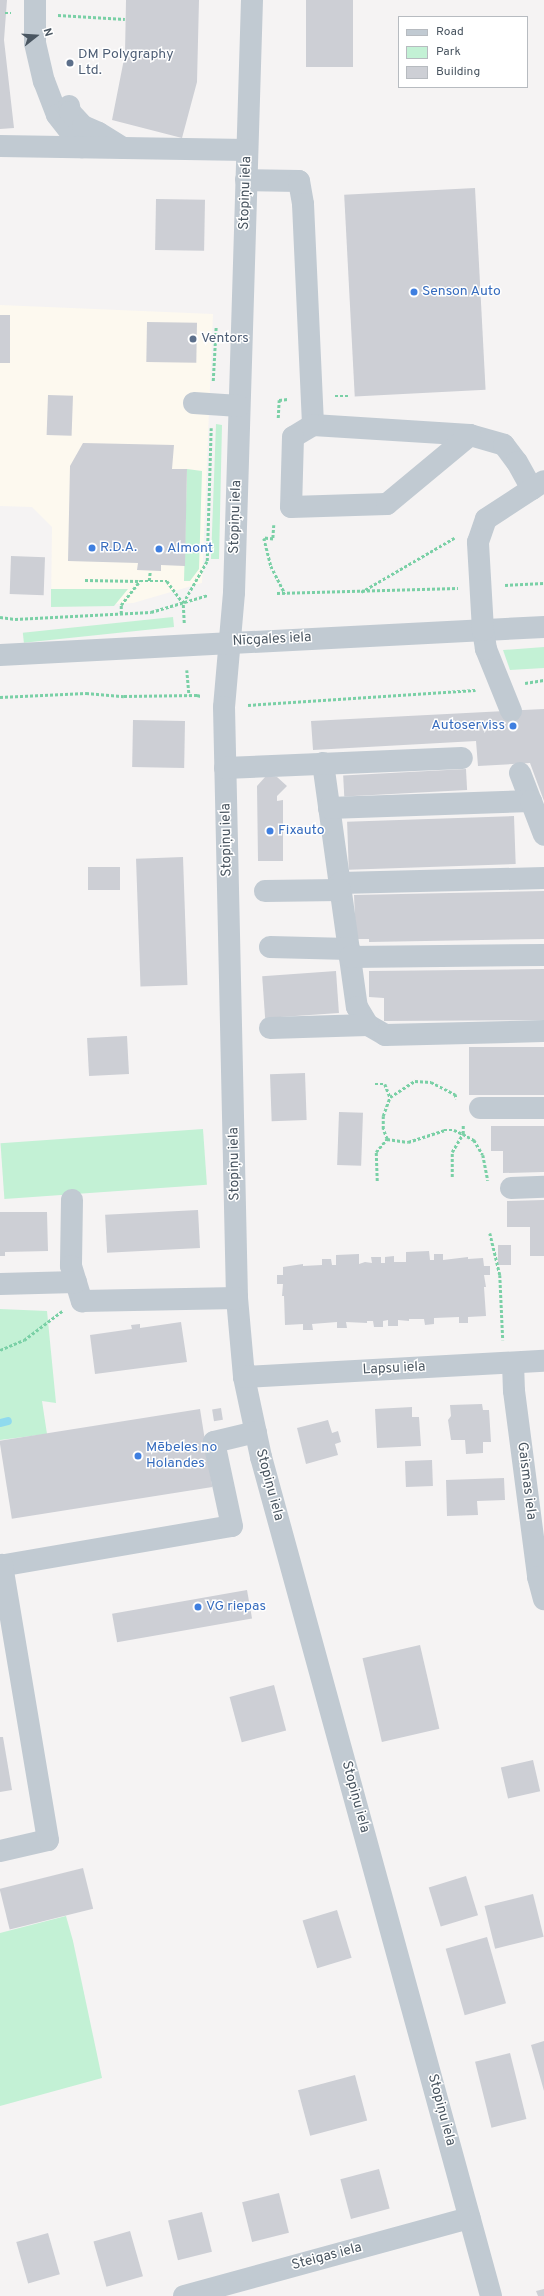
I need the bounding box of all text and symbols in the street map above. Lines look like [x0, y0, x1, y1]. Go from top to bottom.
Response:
north arrow [16, 16, 56, 56]
legend [398, 16, 528, 88]
text: Road [436, 24, 464, 40]
text: N [40, 27, 55, 38]
text: Park [436, 44, 461, 60]
place label: DM Polygraphy Ltd. [78, 47, 174, 80]
marker: DM Polygraphy Ltd. [65, 58, 75, 68]
text: Building [436, 64, 480, 80]
street label: Stopiņu iela [236, 156, 256, 230]
place label: Senson Auto [422, 284, 501, 300]
marker: Senson Auto [409, 287, 419, 297]
place label: Ventors [201, 331, 249, 347]
marker: Ventors [188, 334, 198, 344]
street label: Stopiņu iela [226, 480, 246, 554]
place label: R.D.A. [100, 540, 137, 556]
place label: Almont [167, 541, 213, 557]
marker: R.D.A. [87, 543, 97, 553]
marker: Almont [154, 544, 164, 554]
street label: Nīcgales iela [232, 630, 312, 650]
place label: Autoserviss [431, 718, 505, 734]
marker: Autoserviss [508, 721, 518, 731]
street label: Stopiņu iela [218, 803, 236, 877]
place label: Fixauto [278, 823, 325, 839]
marker: Fixauto [265, 826, 275, 836]
street label: Stopiņu iela [226, 1127, 244, 1201]
street label: Lapsu iela [362, 1359, 426, 1379]
place label: Mēbeles no Holandes [146, 1440, 217, 1472]
street label: Gaismas iela [513, 1441, 539, 1521]
street label: Stopiņu iela [251, 1447, 287, 1523]
marker: Mēbeles no Holandes [133, 1451, 143, 1461]
place label: VG riepas [206, 1599, 266, 1615]
marker: VG riepas [193, 1602, 203, 1612]
street label: Stopiņu iela [337, 1759, 373, 1835]
street label: Stopiņu iela [423, 2072, 459, 2148]
street label: Steigas iela [290, 2240, 364, 2274]

